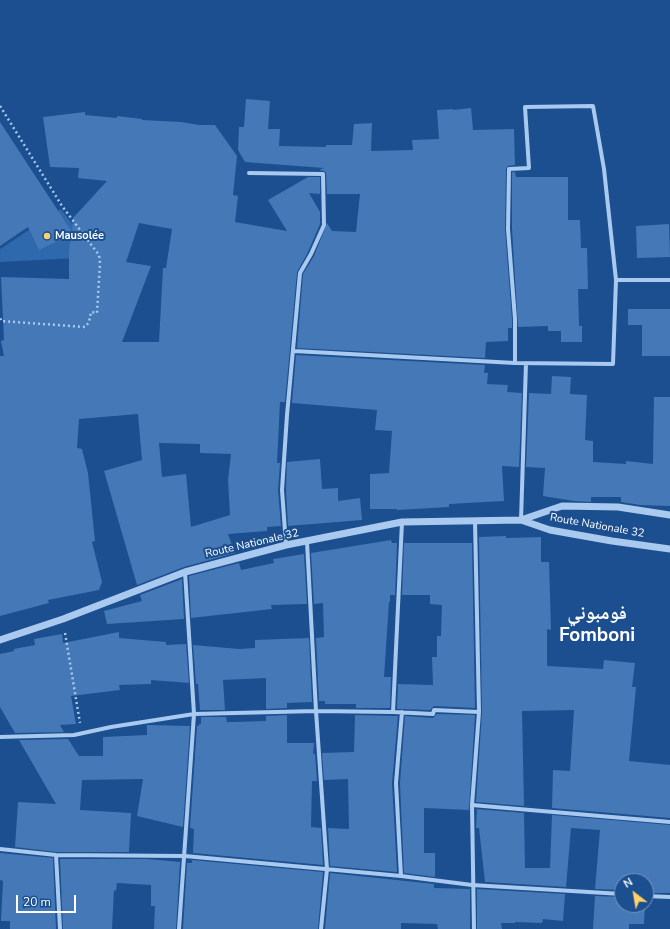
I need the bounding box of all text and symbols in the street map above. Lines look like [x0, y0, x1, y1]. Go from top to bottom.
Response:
place label: Mausolée [55, 229, 104, 243]
marker: Mausolée [42, 231, 52, 241]
street label: Route Nationale 32 [549, 511, 645, 541]
street label: Route Nationale 32 [204, 527, 300, 561]
district label: فومبوني Fomboni [559, 603, 635, 647]
north arrow [614, 873, 654, 913]
text: N [621, 875, 635, 892]
scale bar [18, 887, 78, 913]
text: 20 m [23, 894, 51, 910]

